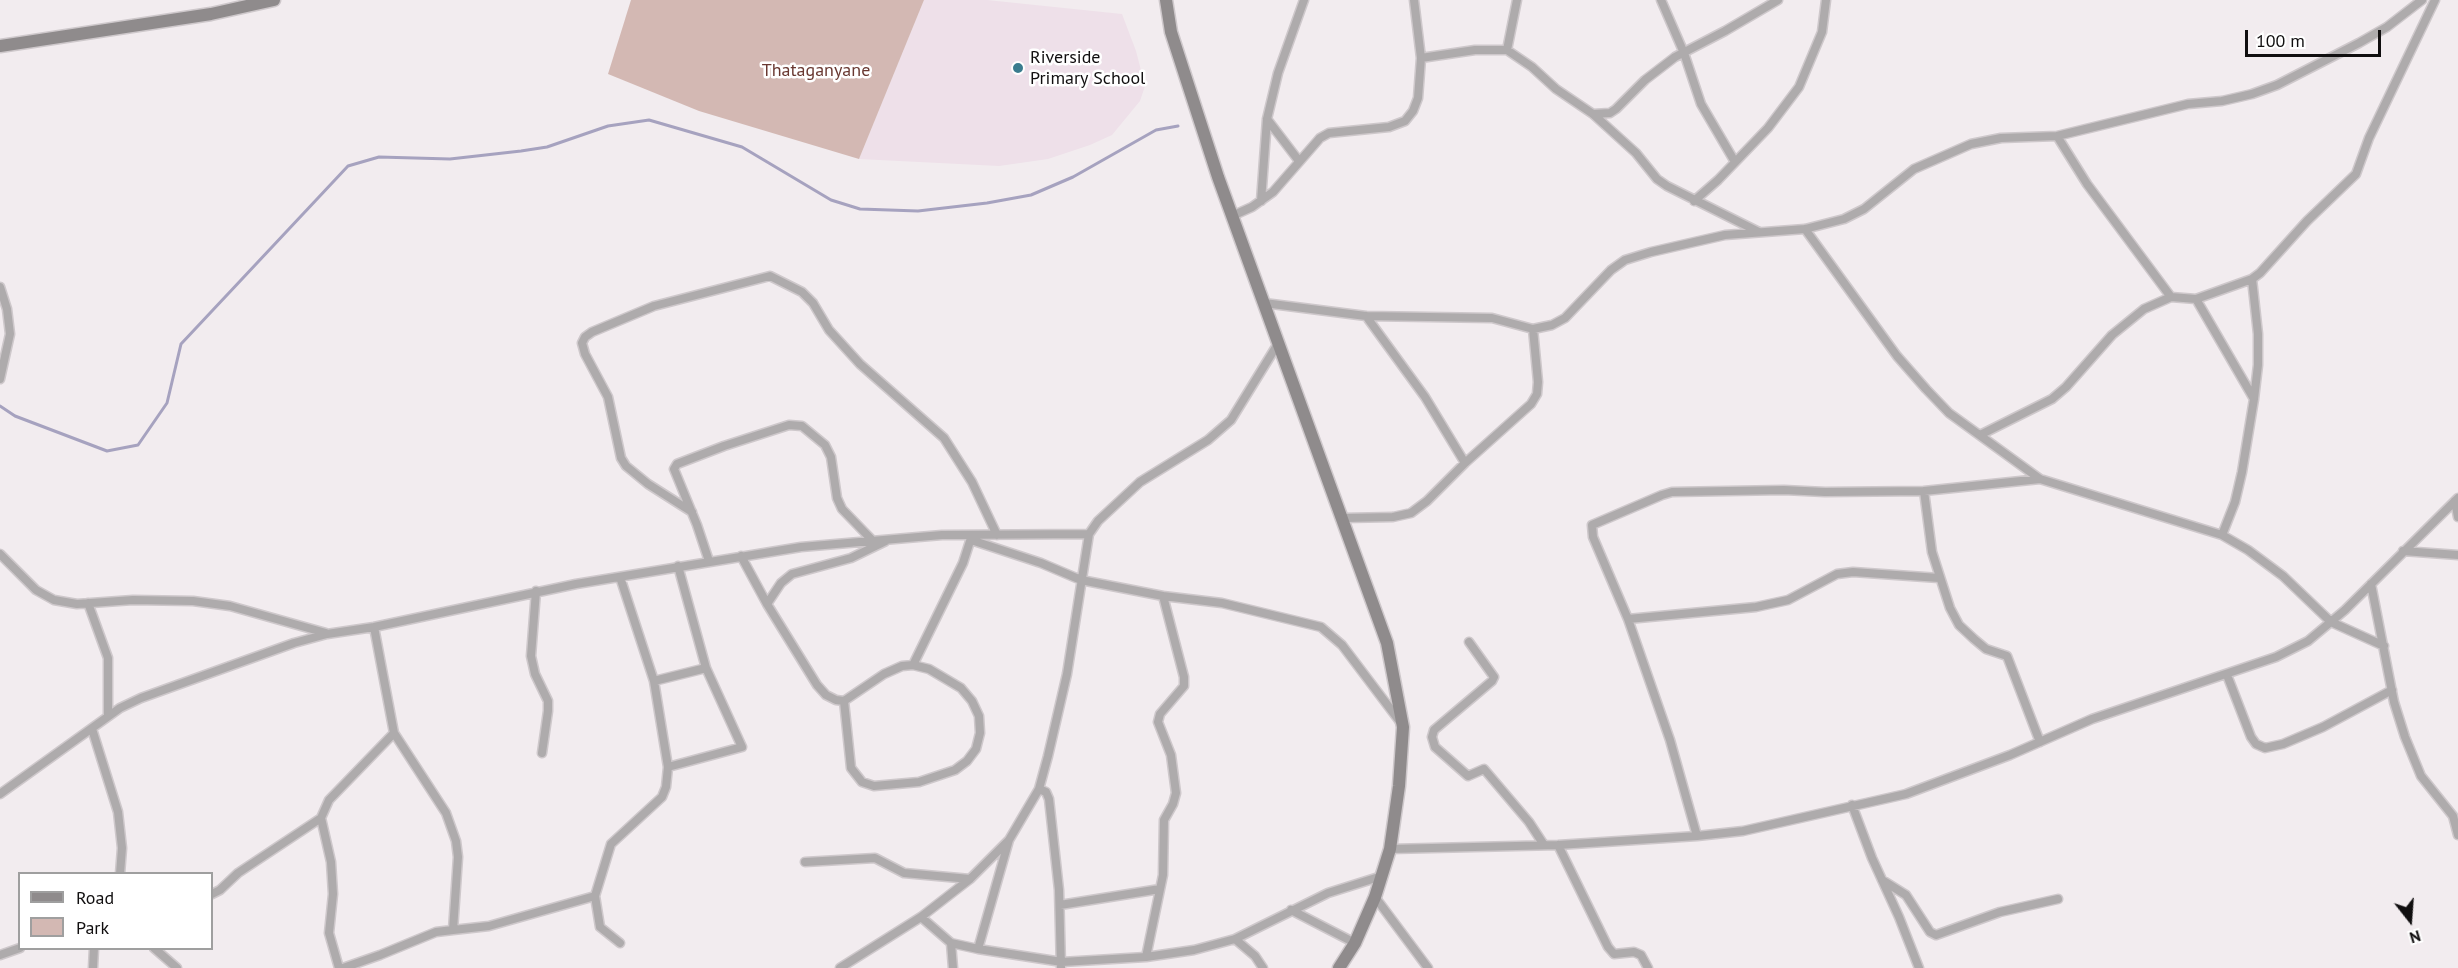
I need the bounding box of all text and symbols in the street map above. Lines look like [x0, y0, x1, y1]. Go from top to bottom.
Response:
scale bar [2248, 18, 2384, 56]
text: 100 m [2256, 29, 2305, 52]
place label: Riverside Primary School [1030, 47, 1145, 90]
park label: Thataganyane [762, 60, 870, 82]
marker: Riverside Primary School [1011, 61, 1025, 75]
legend [18, 872, 213, 950]
text: Road [76, 886, 114, 909]
north arrow [2380, 890, 2440, 950]
text: Park [76, 916, 109, 939]
text: N [2407, 926, 2423, 948]

